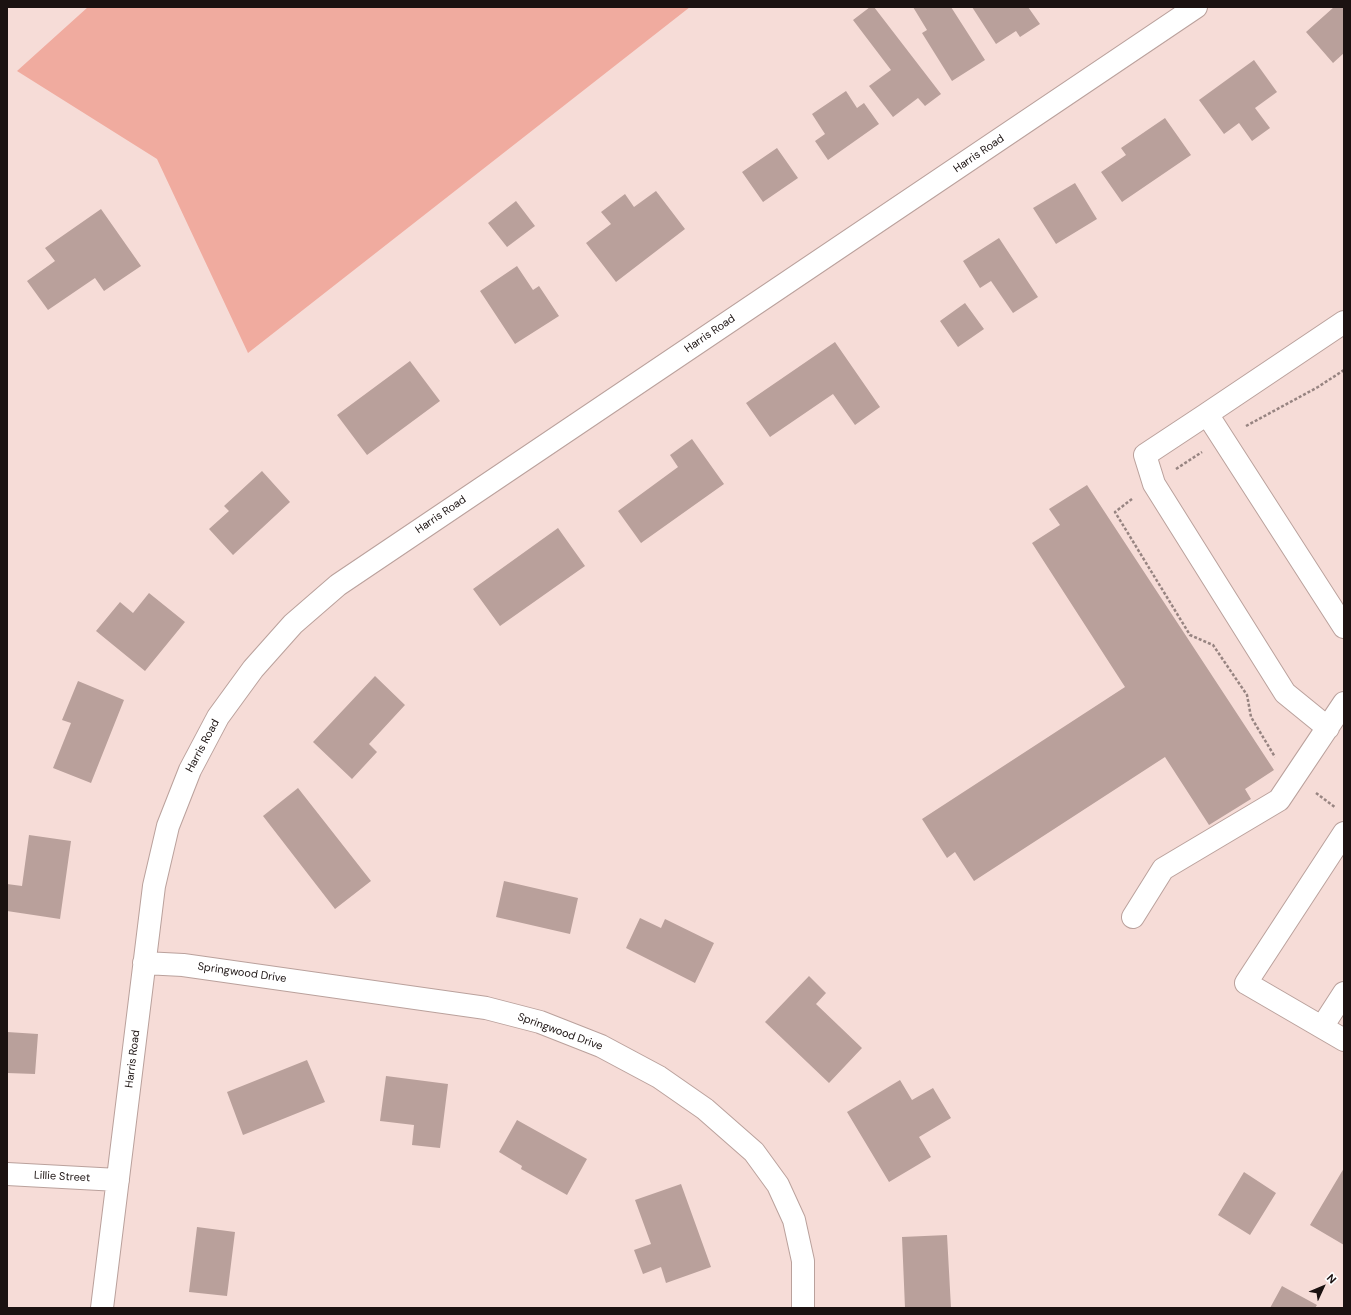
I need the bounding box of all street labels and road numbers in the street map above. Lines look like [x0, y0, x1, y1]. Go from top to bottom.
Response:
street label: Harris Road [951, 132, 1007, 176]
street label: Harris Road [682, 312, 738, 356]
street label: Harris Road [413, 493, 469, 537]
street label: Harris Road [183, 717, 223, 775]
street label: Springwood Drive [197, 960, 287, 986]
street label: Springwood Drive [516, 1010, 604, 1054]
street label: Harris Road [123, 1029, 143, 1089]
street label: Lillie Street [34, 1169, 90, 1185]

